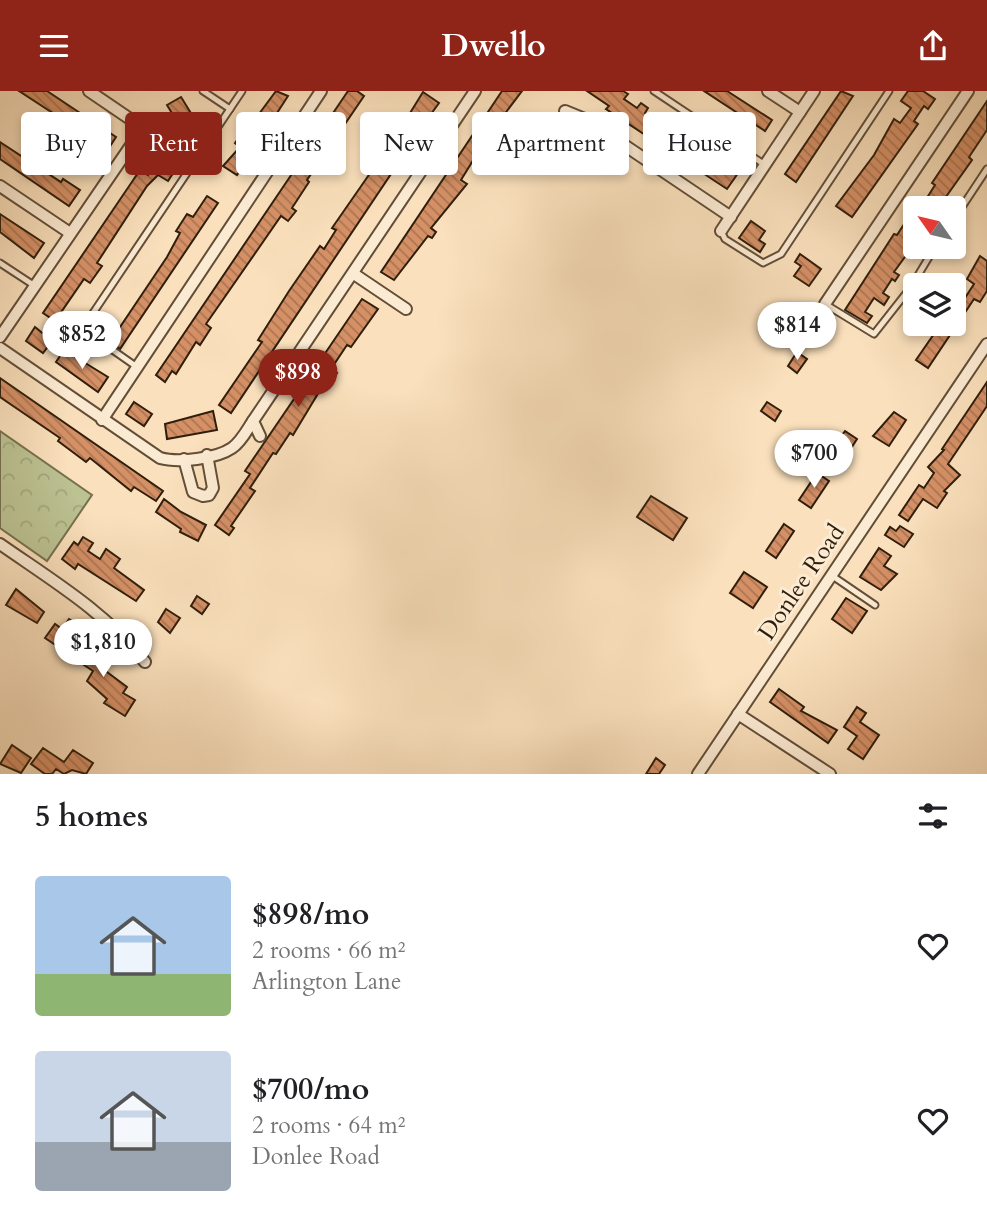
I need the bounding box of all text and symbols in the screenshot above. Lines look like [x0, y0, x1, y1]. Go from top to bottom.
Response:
text: Dwello [441, 24, 546, 68]
icon: menu [35, 27, 73, 65]
icon: share [914, 27, 952, 65]
chip: Buy [21, 112, 111, 175]
chip: Rent [125, 112, 222, 175]
chip: Filters [236, 112, 346, 175]
chip: New [360, 112, 458, 175]
chip: Apartment [472, 112, 629, 175]
chip: House [643, 112, 756, 175]
north arrow [903, 196, 966, 259]
map controls [903, 196, 966, 336]
button: layers [903, 273, 966, 336]
pin: $814 [756, 303, 838, 362]
text: $814 [773, 309, 821, 340]
pin: $852 [41, 311, 123, 371]
text: $852 [58, 318, 106, 349]
pin: $898 [257, 349, 339, 409]
text: $898 [274, 356, 322, 387]
pin: $700 [773, 431, 855, 490]
text: $700 [790, 437, 838, 468]
street label: Donlee Road [750, 518, 852, 647]
pin: $1,810 [46, 619, 160, 679]
text: $1,810 [70, 626, 136, 657]
text: 5 homes [35, 796, 148, 837]
icon: filters [914, 797, 952, 835]
text: $898/mo [252, 894, 369, 935]
icon: home [91, 904, 175, 988]
icon: heart [914, 927, 952, 965]
text: 2 rooms · 66 m² [252, 935, 405, 966]
text: Arlington Lane [252, 966, 401, 997]
text: $700/mo [252, 1069, 369, 1110]
icon: home [91, 1079, 175, 1163]
icon: heart [914, 1102, 952, 1140]
text: 2 rooms · 64 m² [252, 1110, 405, 1141]
text: Donlee Road [252, 1141, 380, 1172]

